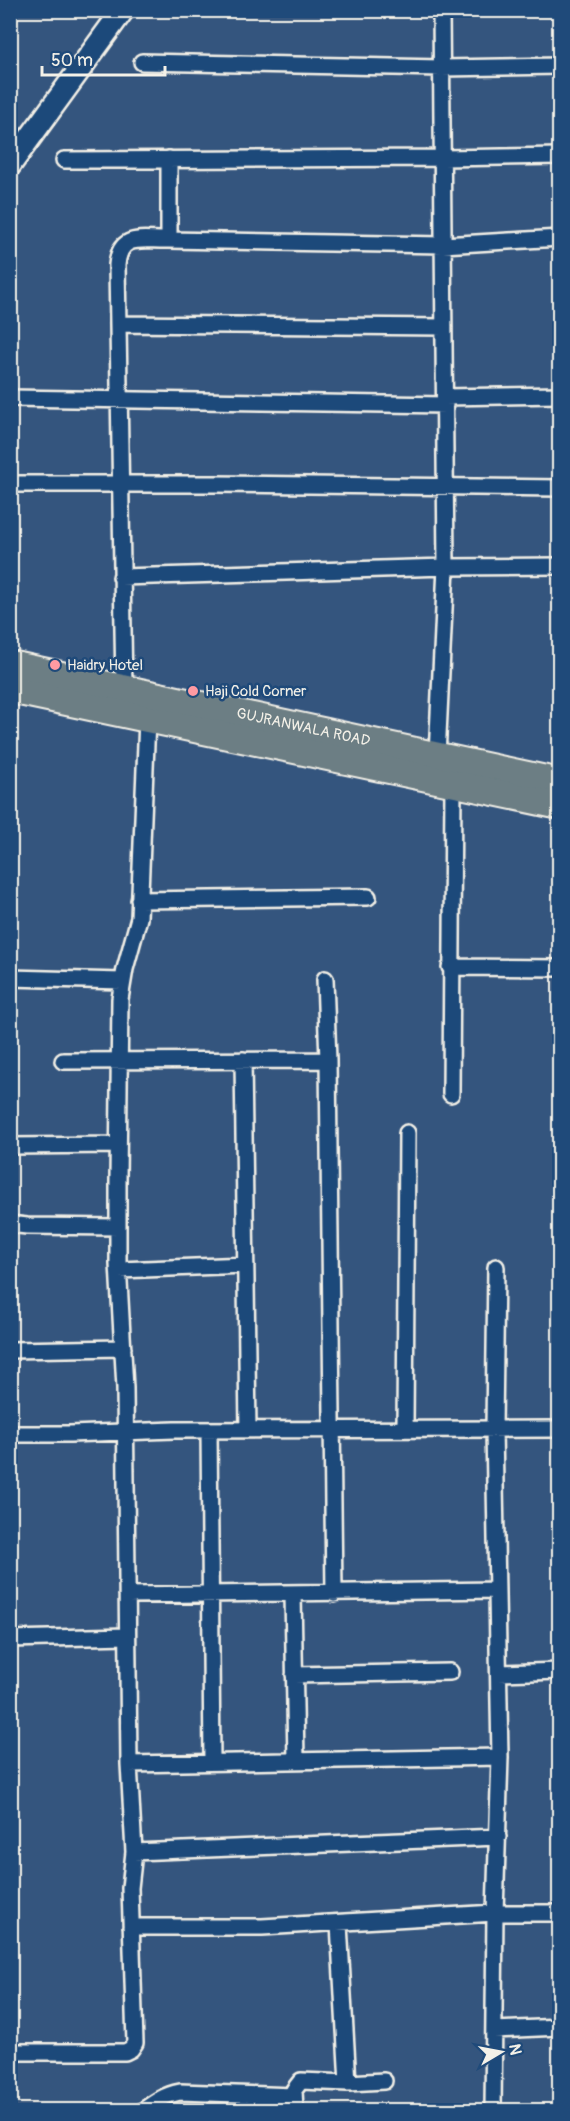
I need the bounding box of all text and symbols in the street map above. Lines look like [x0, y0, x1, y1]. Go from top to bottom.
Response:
scale bar [42, 39, 165, 77]
text: 50 m [51, 49, 93, 72]
place label: Haidry Hotel [67, 656, 143, 675]
marker: Haidry Hotel [48, 658, 62, 672]
place label: Haji Cold Corner [205, 682, 307, 701]
marker: Haji Cold Corner [186, 684, 200, 698]
street label: GUJRANWALA ROAD [235, 704, 372, 751]
north arrow [471, 2022, 531, 2082]
text: N [504, 2043, 526, 2057]

